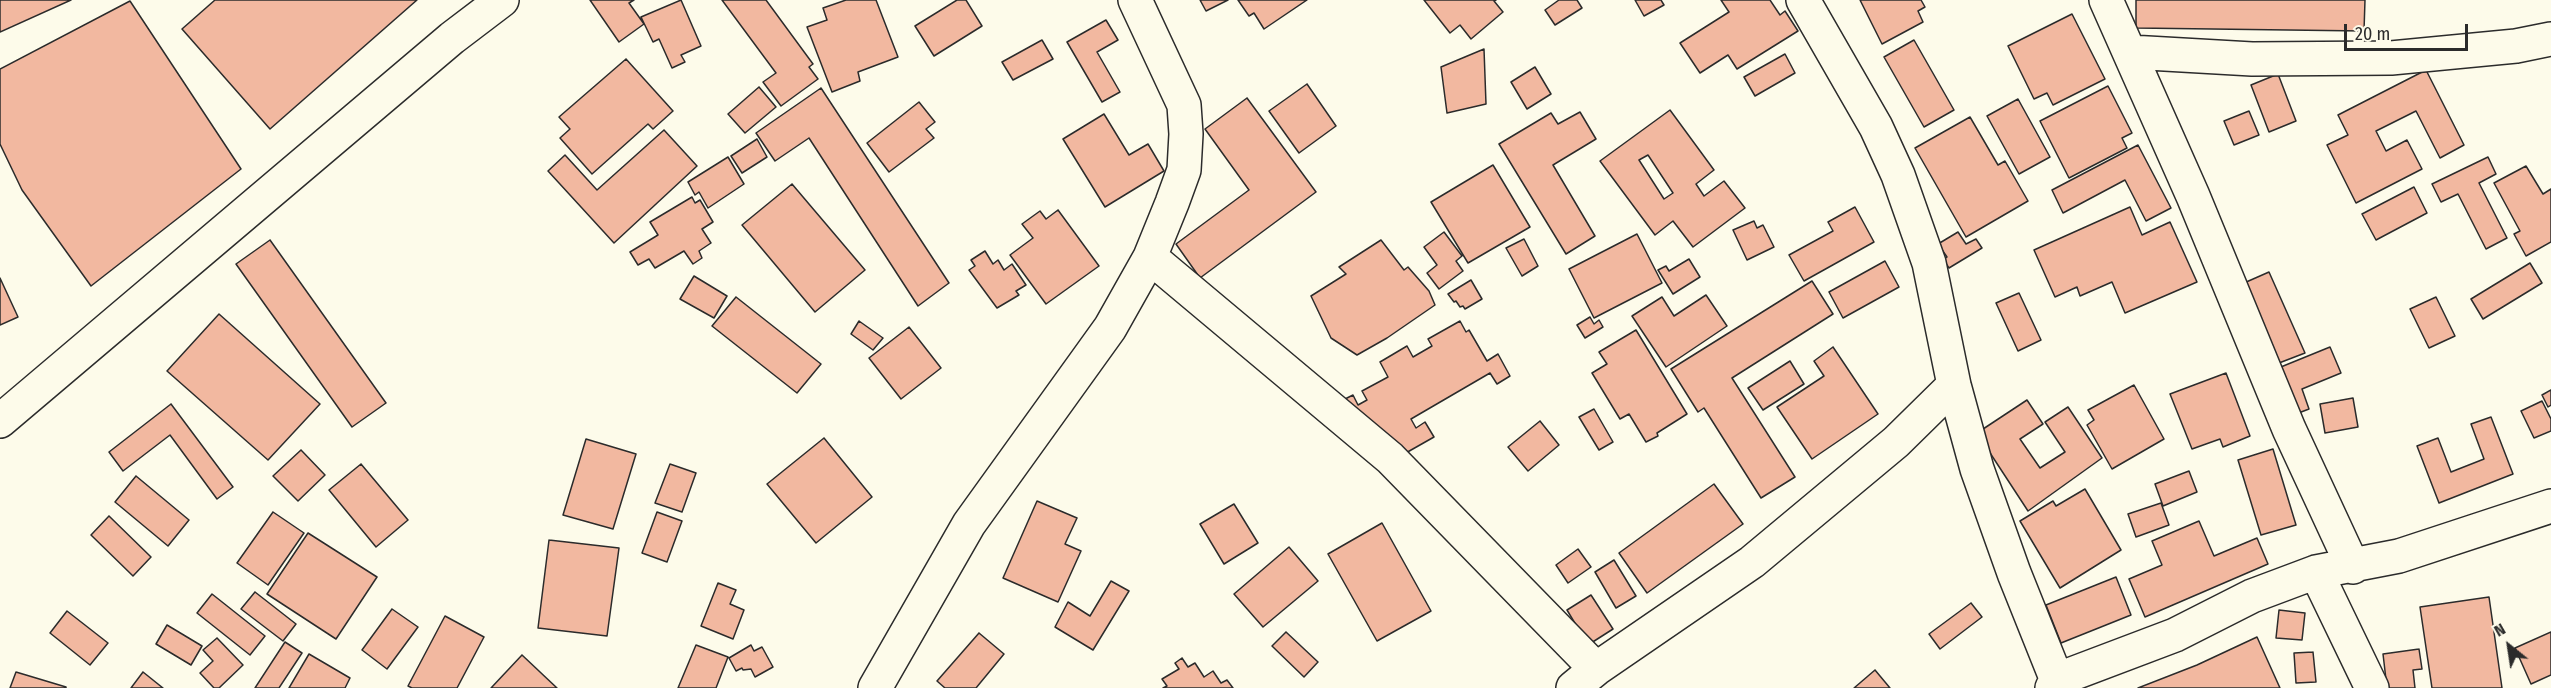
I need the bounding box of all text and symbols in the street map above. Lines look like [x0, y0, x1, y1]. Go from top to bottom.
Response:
scale bar [2347, 12, 2472, 50]
text: 20 m [2355, 23, 2390, 45]
north arrow [2479, 616, 2539, 676]
text: N [2491, 619, 2509, 641]

